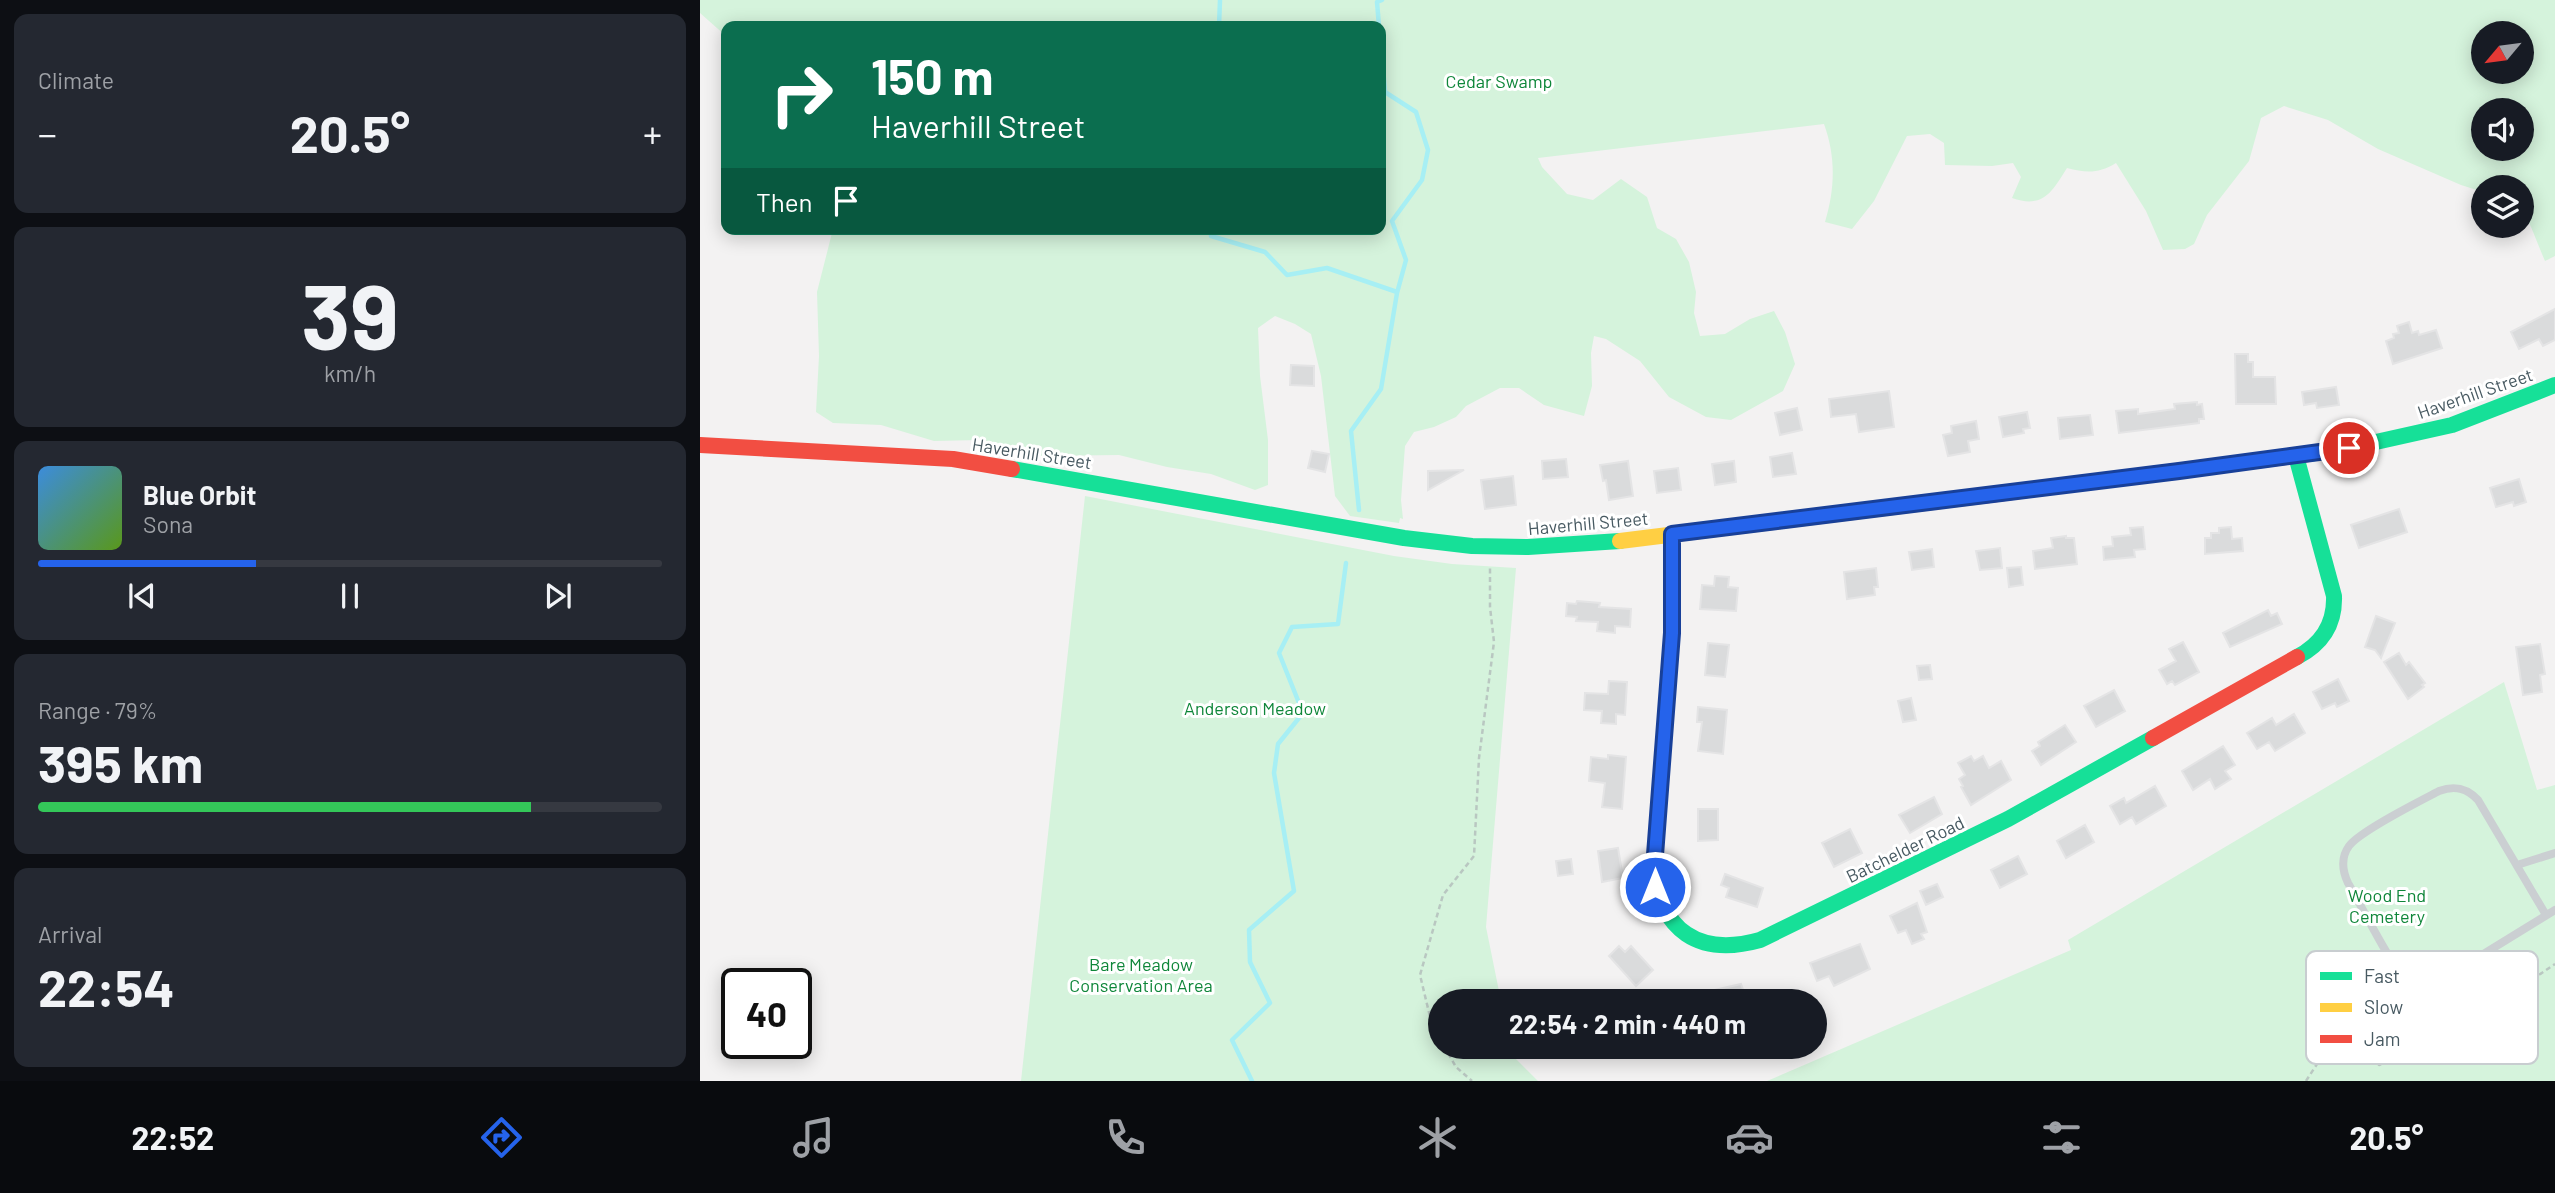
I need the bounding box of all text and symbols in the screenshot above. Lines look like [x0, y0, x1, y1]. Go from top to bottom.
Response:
north arrow [2471, 21, 2534, 84]
map controls [2471, 21, 2534, 238]
text: 150 m [871, 46, 993, 105]
icon: right [756, 49, 847, 140]
text: Climate [38, 66, 114, 94]
park label: Cedar Swamp [1446, 70, 1553, 92]
button: sound [2471, 98, 2534, 161]
text: 20.5° [290, 101, 410, 163]
text: Haverhill Street [871, 106, 1085, 144]
text: − [38, 110, 57, 156]
text: + [643, 110, 662, 156]
button: layers [2471, 175, 2534, 238]
icon: arrive [827, 182, 865, 220]
text: Then [756, 186, 813, 217]
text: 39 [301, 259, 399, 368]
text: km/h [324, 359, 376, 387]
street label: Haverhill Street [2414, 363, 2536, 423]
pin [2319, 418, 2379, 478]
icon: arrive [2330, 429, 2368, 467]
street label: Haverhill Street [971, 433, 1093, 473]
text: Blue Orbit [143, 479, 256, 510]
street label: Haverhill Street [1527, 507, 1649, 539]
text: Sona [143, 510, 193, 538]
icon: previous [123, 577, 161, 615]
icon: pause [331, 577, 369, 615]
icon: next [539, 577, 577, 615]
text: Range · 79% [38, 696, 157, 724]
park label: Anderson Meadow [1184, 697, 1326, 719]
text: 395 km [38, 731, 203, 793]
street label: Batchelder Road [1842, 811, 1968, 887]
position arrow [1618, 850, 1692, 924]
park label: Wood End Cemetery [2348, 884, 2426, 927]
text: Arrival [38, 920, 102, 948]
legend [2306, 951, 2538, 1064]
park label: Bare Meadow Conservation Area [1069, 953, 1213, 996]
text: 22:54 [38, 955, 175, 1017]
text: Fast [2364, 964, 2400, 987]
speed limit sign: 40 [721, 968, 812, 1059]
text: Slow [2364, 995, 2403, 1018]
text: 22:54 · 2 min · 440 m [1509, 1008, 1746, 1039]
text: Jam [2364, 1027, 2400, 1050]
icon: directions [477, 1113, 526, 1162]
icon: music [789, 1113, 838, 1162]
icon: phone [1101, 1113, 1150, 1162]
icon: climate [1413, 1113, 1462, 1162]
icon: car [1725, 1113, 1774, 1162]
icon: filters [2037, 1113, 2086, 1162]
text: 22:52 [132, 1118, 214, 1156]
text: 20.5° [2349, 1118, 2423, 1156]

